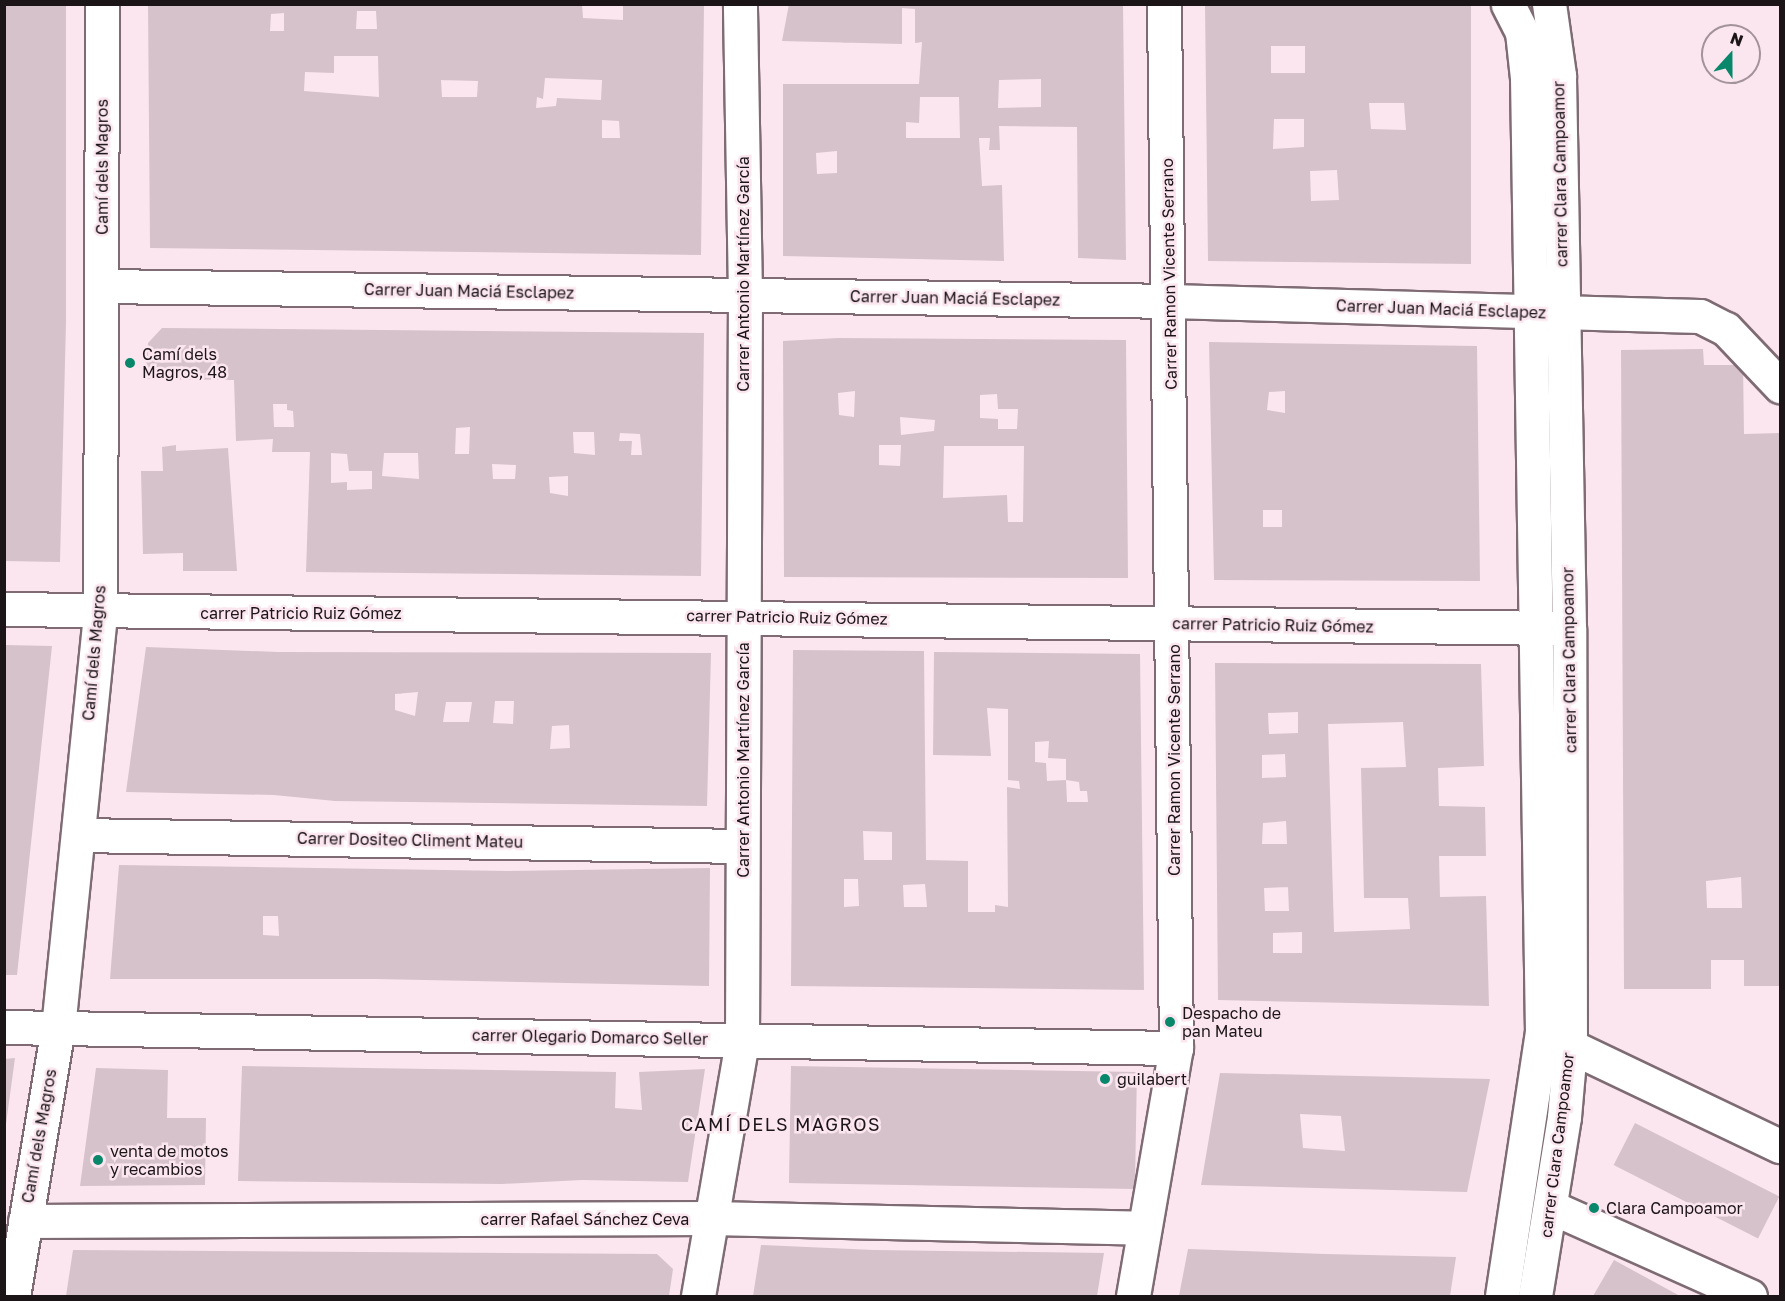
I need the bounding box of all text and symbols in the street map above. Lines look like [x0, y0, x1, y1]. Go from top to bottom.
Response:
north arrow [1701, 24, 1761, 84]
text: N [1727, 28, 1746, 51]
street label: carrer Clara Campoamor [1549, 81, 1571, 267]
street label: Camí dels Magros [92, 99, 112, 235]
street label: Carrer Antonio Martínez García [733, 156, 753, 392]
street label: Carrer Ramon Vicente Serrano [1157, 158, 1181, 390]
street label: Carrer Juan Maciá Esclapez [364, 280, 574, 302]
street label: Carrer Juan Maciá Esclapez [850, 287, 1060, 309]
street label: Carrer Juan Maciá Esclapez [1336, 296, 1546, 322]
place label: Camí dels Magros, 48 [142, 344, 227, 382]
marker: Camí dels Magros, 48 [123, 356, 137, 370]
street label: carrer Clara Campoamor [1558, 567, 1580, 753]
street label: Camí dels Magros [79, 584, 109, 722]
street label: carrer Patricio Ruiz Gómez [200, 603, 402, 623]
street label: carrer Patricio Ruiz Gómez [686, 606, 888, 628]
street label: carrer Patricio Ruiz Gómez [1172, 614, 1374, 636]
street label: Carrer Antonio Martínez García [733, 642, 753, 878]
street label: Carrer Ramon Vicente Serrano [1164, 644, 1184, 876]
street label: Carrer Dositeo Climent Mateu [297, 828, 523, 852]
place label: Despacho de pan Mateu [1182, 1003, 1281, 1041]
marker: Despacho de pan Mateu [1163, 1015, 1177, 1029]
street label: carrer Olegario Domarco Seller [472, 1025, 708, 1049]
street label: carrer Clara Campoamor [1536, 1051, 1578, 1239]
street label: Camí dels Magros [18, 1067, 60, 1205]
place label: guilabert [1117, 1069, 1187, 1089]
marker: guilabert [1098, 1072, 1112, 1086]
district label: CAMÍ DELS MAGROS [681, 1113, 881, 1135]
place label: venta de motos y recambios [110, 1141, 228, 1179]
marker: venta de motos y recambios [91, 1153, 105, 1167]
place label: Clara Campoamor [1606, 1198, 1743, 1218]
marker: Clara Campoamor [1587, 1201, 1601, 1215]
street label: carrer Rafael Sánchez Ceva [481, 1209, 689, 1229]

